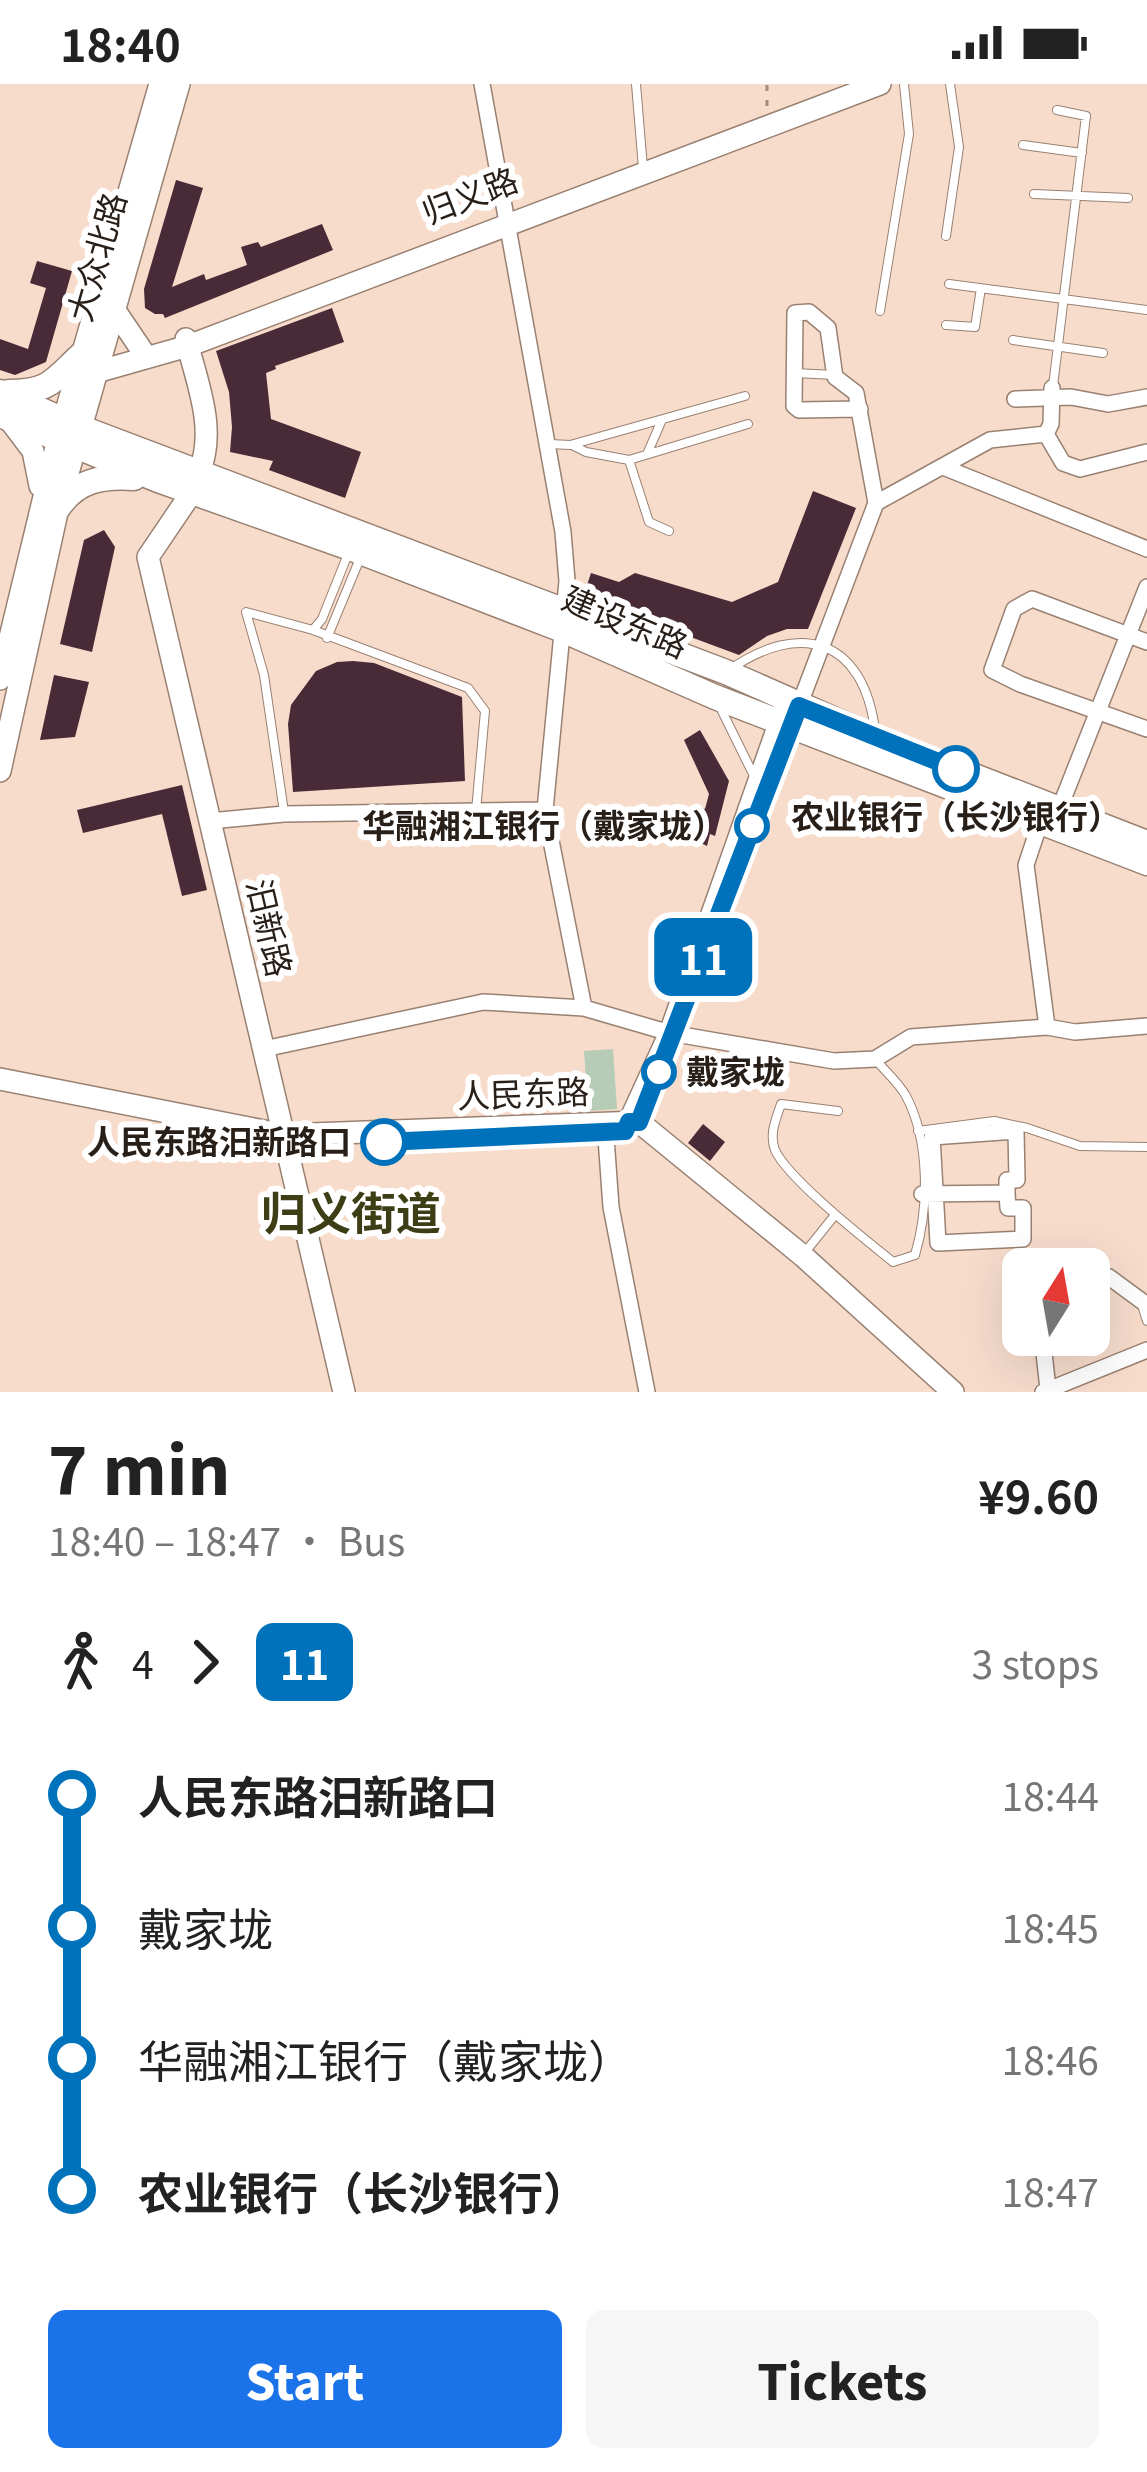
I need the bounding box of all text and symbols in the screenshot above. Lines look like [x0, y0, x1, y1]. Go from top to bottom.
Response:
text: 18:40 [60, 10, 181, 75]
street label: 归义路 [414, 154, 524, 234]
street label: 大众北路 [54, 186, 136, 327]
street label: 建设东路 [556, 572, 696, 668]
marker: 农业银行（长沙银行） [934, 747, 978, 791]
place label: 农业银行（长沙银行） [791, 791, 1121, 839]
place label: 华融湘江银行（戴家垅） [362, 800, 725, 848]
marker: 华融湘江银行（戴家垅） [736, 810, 768, 842]
street label: 汨新路 [236, 874, 305, 981]
line badge: 11 [649, 918, 757, 996]
text: 11 [678, 926, 728, 987]
place label: 戴家垅 [686, 1046, 785, 1094]
marker: 戴家垅 [643, 1056, 675, 1088]
street label: 人民东路 [456, 1066, 590, 1118]
place label: 人民东路汨新路口 [87, 1116, 351, 1164]
marker: 人民东路汨新路口 [362, 1120, 406, 1164]
district label: 归义街道 [261, 1178, 441, 1243]
north arrow [1002, 1248, 1110, 1356]
map controls [1002, 1248, 1110, 1356]
text: 7 min [48, 1418, 230, 1514]
text: ¥9.60 [978, 1462, 1099, 1527]
text: 18:40 – 18:47 · Bus [48, 1511, 405, 1567]
icon: walk [48, 1629, 114, 1695]
icon: forward [172, 1629, 238, 1695]
text: 11 [280, 1631, 329, 1692]
text: 4 [132, 1634, 154, 1690]
text: 3 stops [971, 1634, 1099, 1690]
text: 人民东路汨新路口 [138, 1762, 498, 1827]
text: 18:44 [1002, 1766, 1099, 1822]
text: 戴家垅 [138, 1894, 273, 1959]
text: 18:45 [1002, 1898, 1099, 1954]
text: 华融湘江银行（戴家垅） [138, 2026, 633, 2091]
text: 18:46 [1002, 2030, 1099, 2086]
text: 农业银行（长沙银行） [138, 2158, 588, 2223]
text: 18:47 [1002, 2162, 1099, 2218]
button: Start [48, 2310, 562, 2448]
button: Tickets [586, 2310, 1099, 2448]

